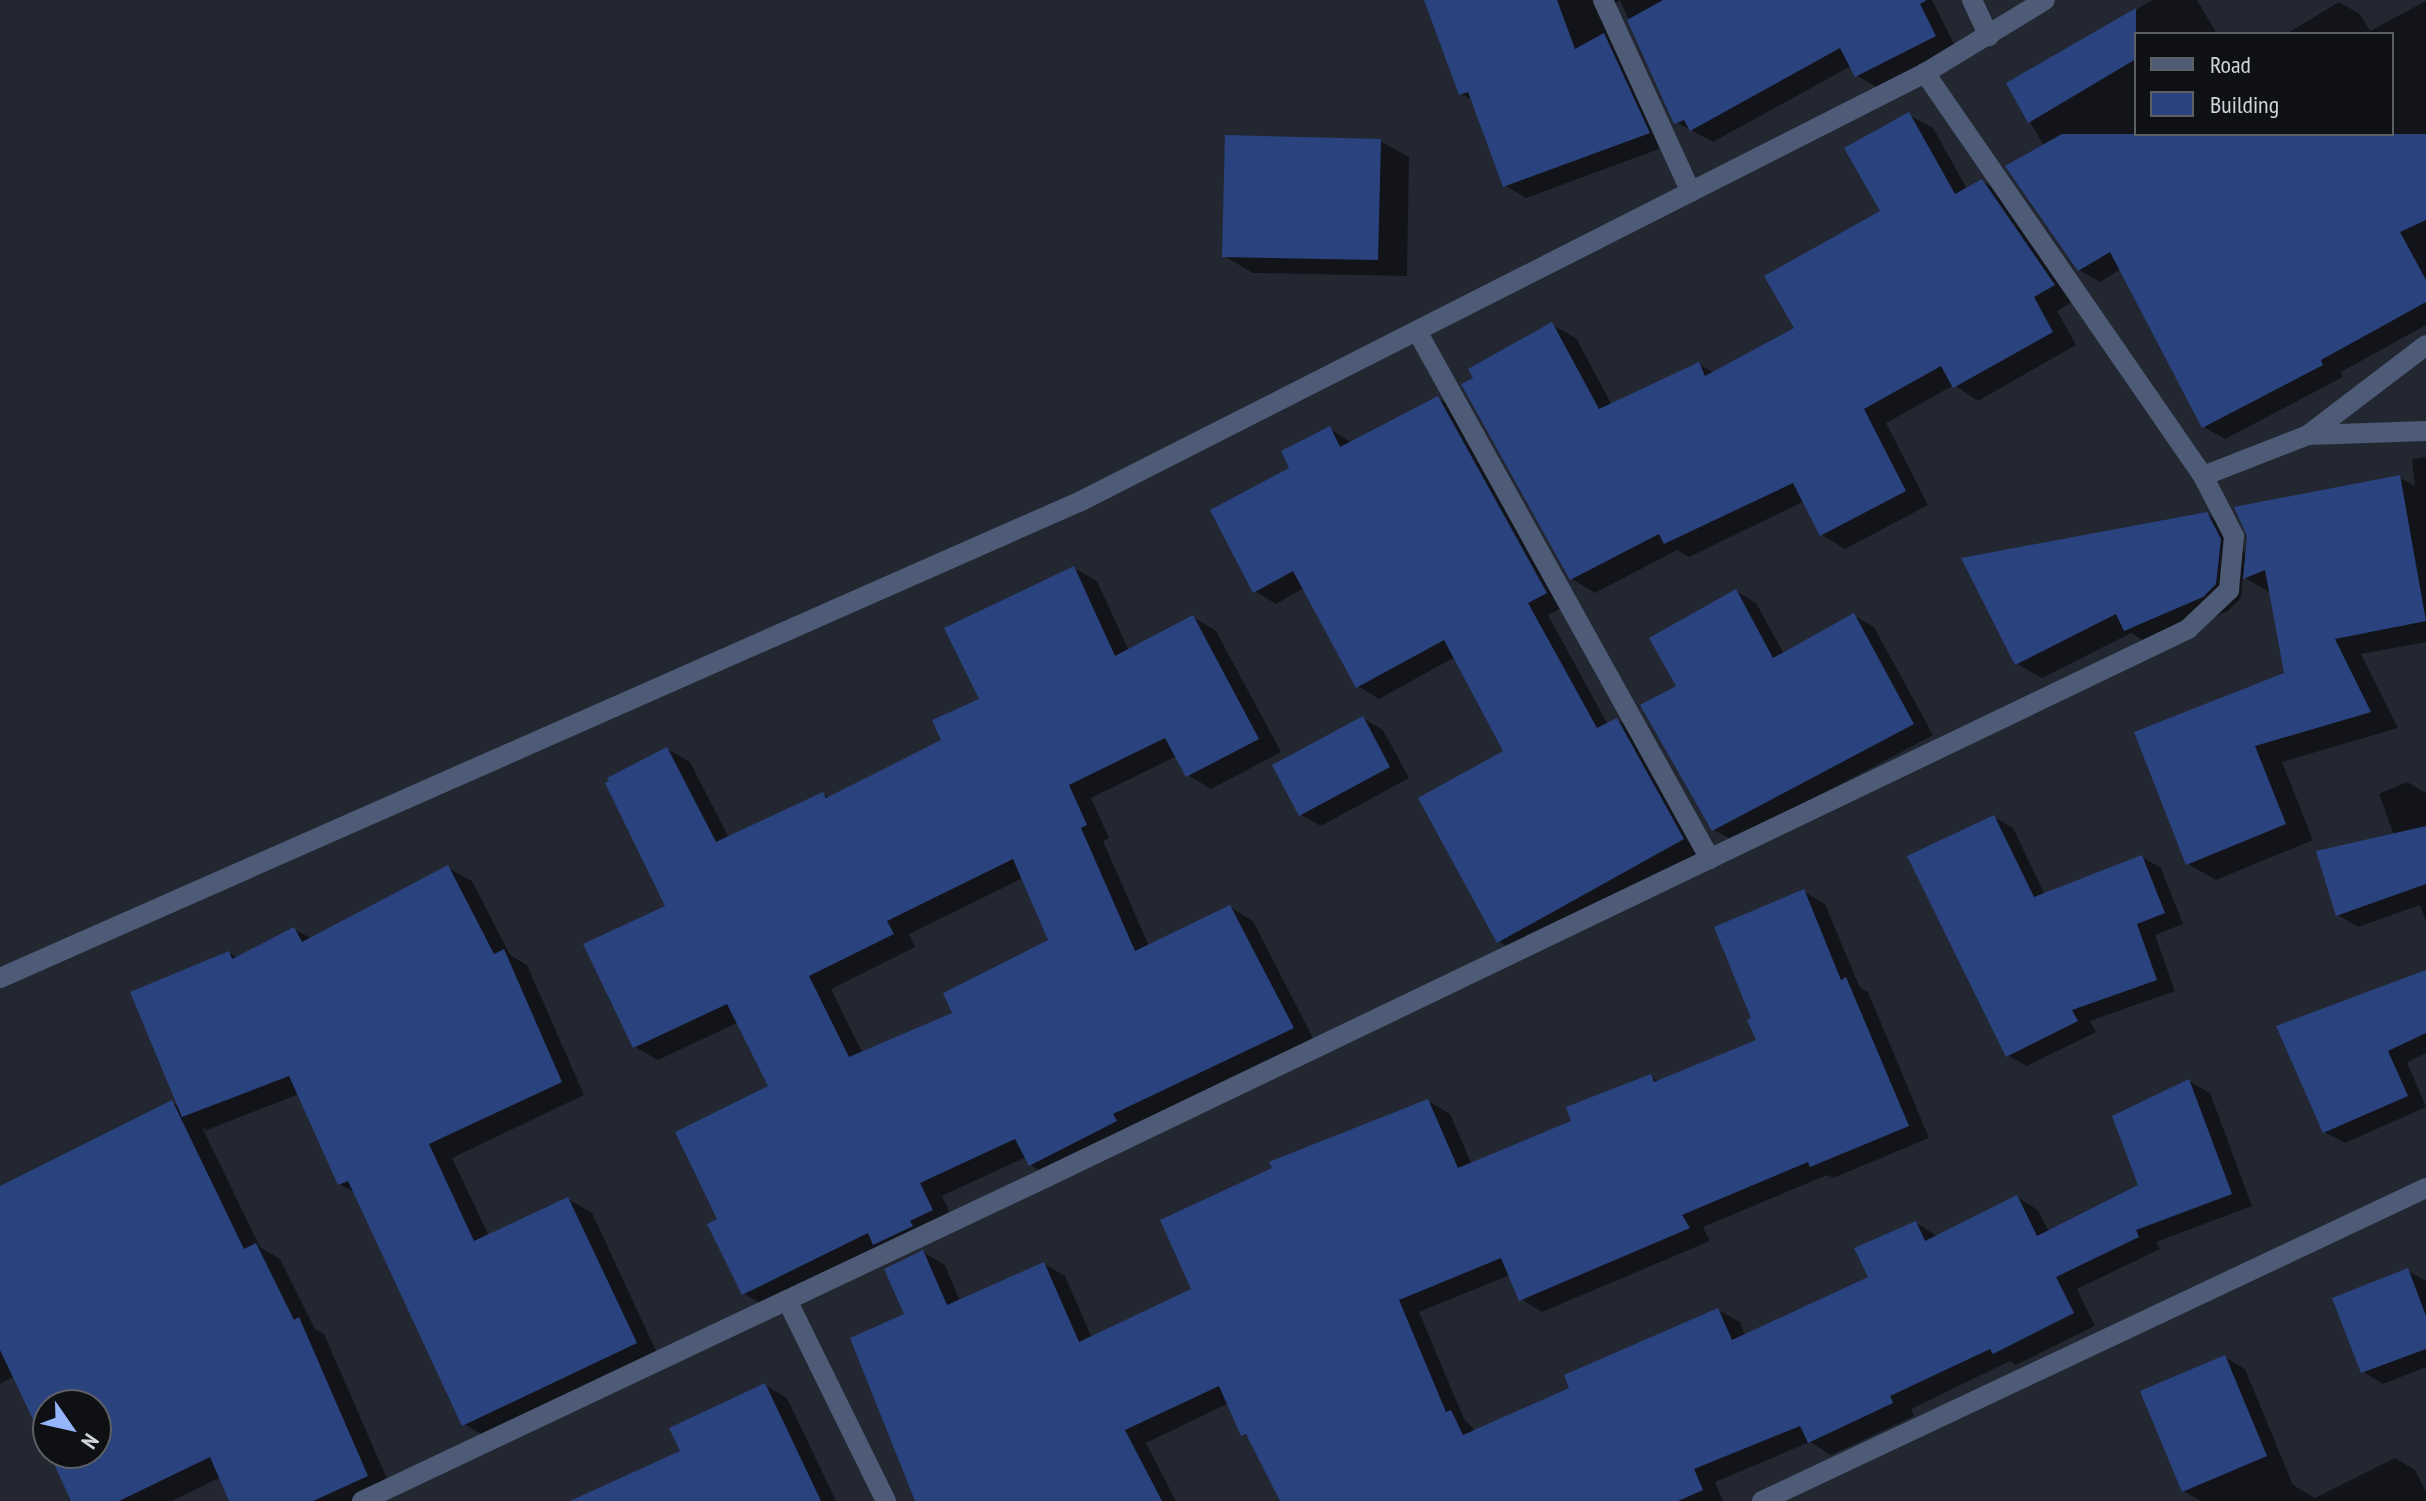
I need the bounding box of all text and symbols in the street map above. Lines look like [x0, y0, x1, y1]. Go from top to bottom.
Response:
legend [2134, 32, 2394, 136]
text: Road [2210, 49, 2251, 80]
text: Building [2210, 89, 2279, 120]
north arrow [32, 1389, 112, 1469]
text: N [75, 1429, 105, 1454]

